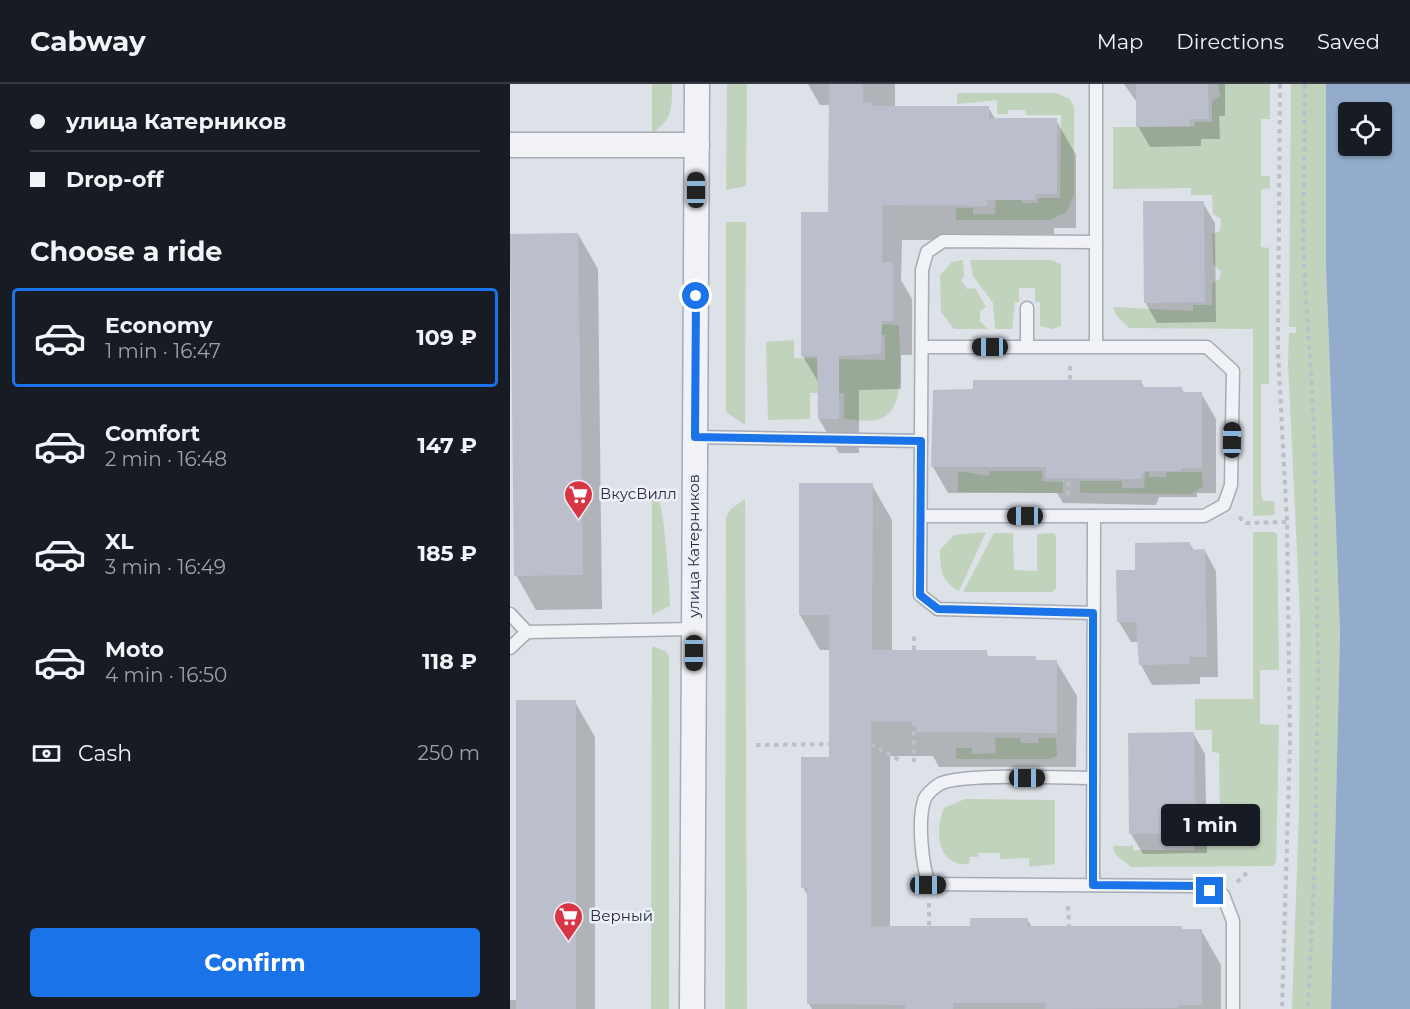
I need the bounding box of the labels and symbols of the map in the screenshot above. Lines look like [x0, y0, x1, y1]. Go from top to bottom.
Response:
car [687, 172, 705, 208]
route start [682, 282, 709, 309]
car [972, 338, 1008, 356]
car [1223, 422, 1241, 458]
street label: улица Катерников [684, 474, 703, 619]
supermarket icon: ВкусВилл [563, 478, 595, 520]
place label: ВкусВилл [600, 484, 677, 503]
car [1007, 507, 1043, 525]
car [685, 635, 703, 671]
car [1009, 769, 1045, 787]
callout: 1 min [1160, 804, 1260, 846]
car [910, 876, 946, 894]
route end [1196, 877, 1223, 904]
supermarket icon: Верный [553, 900, 585, 942]
place label: Верный [590, 906, 653, 925]

